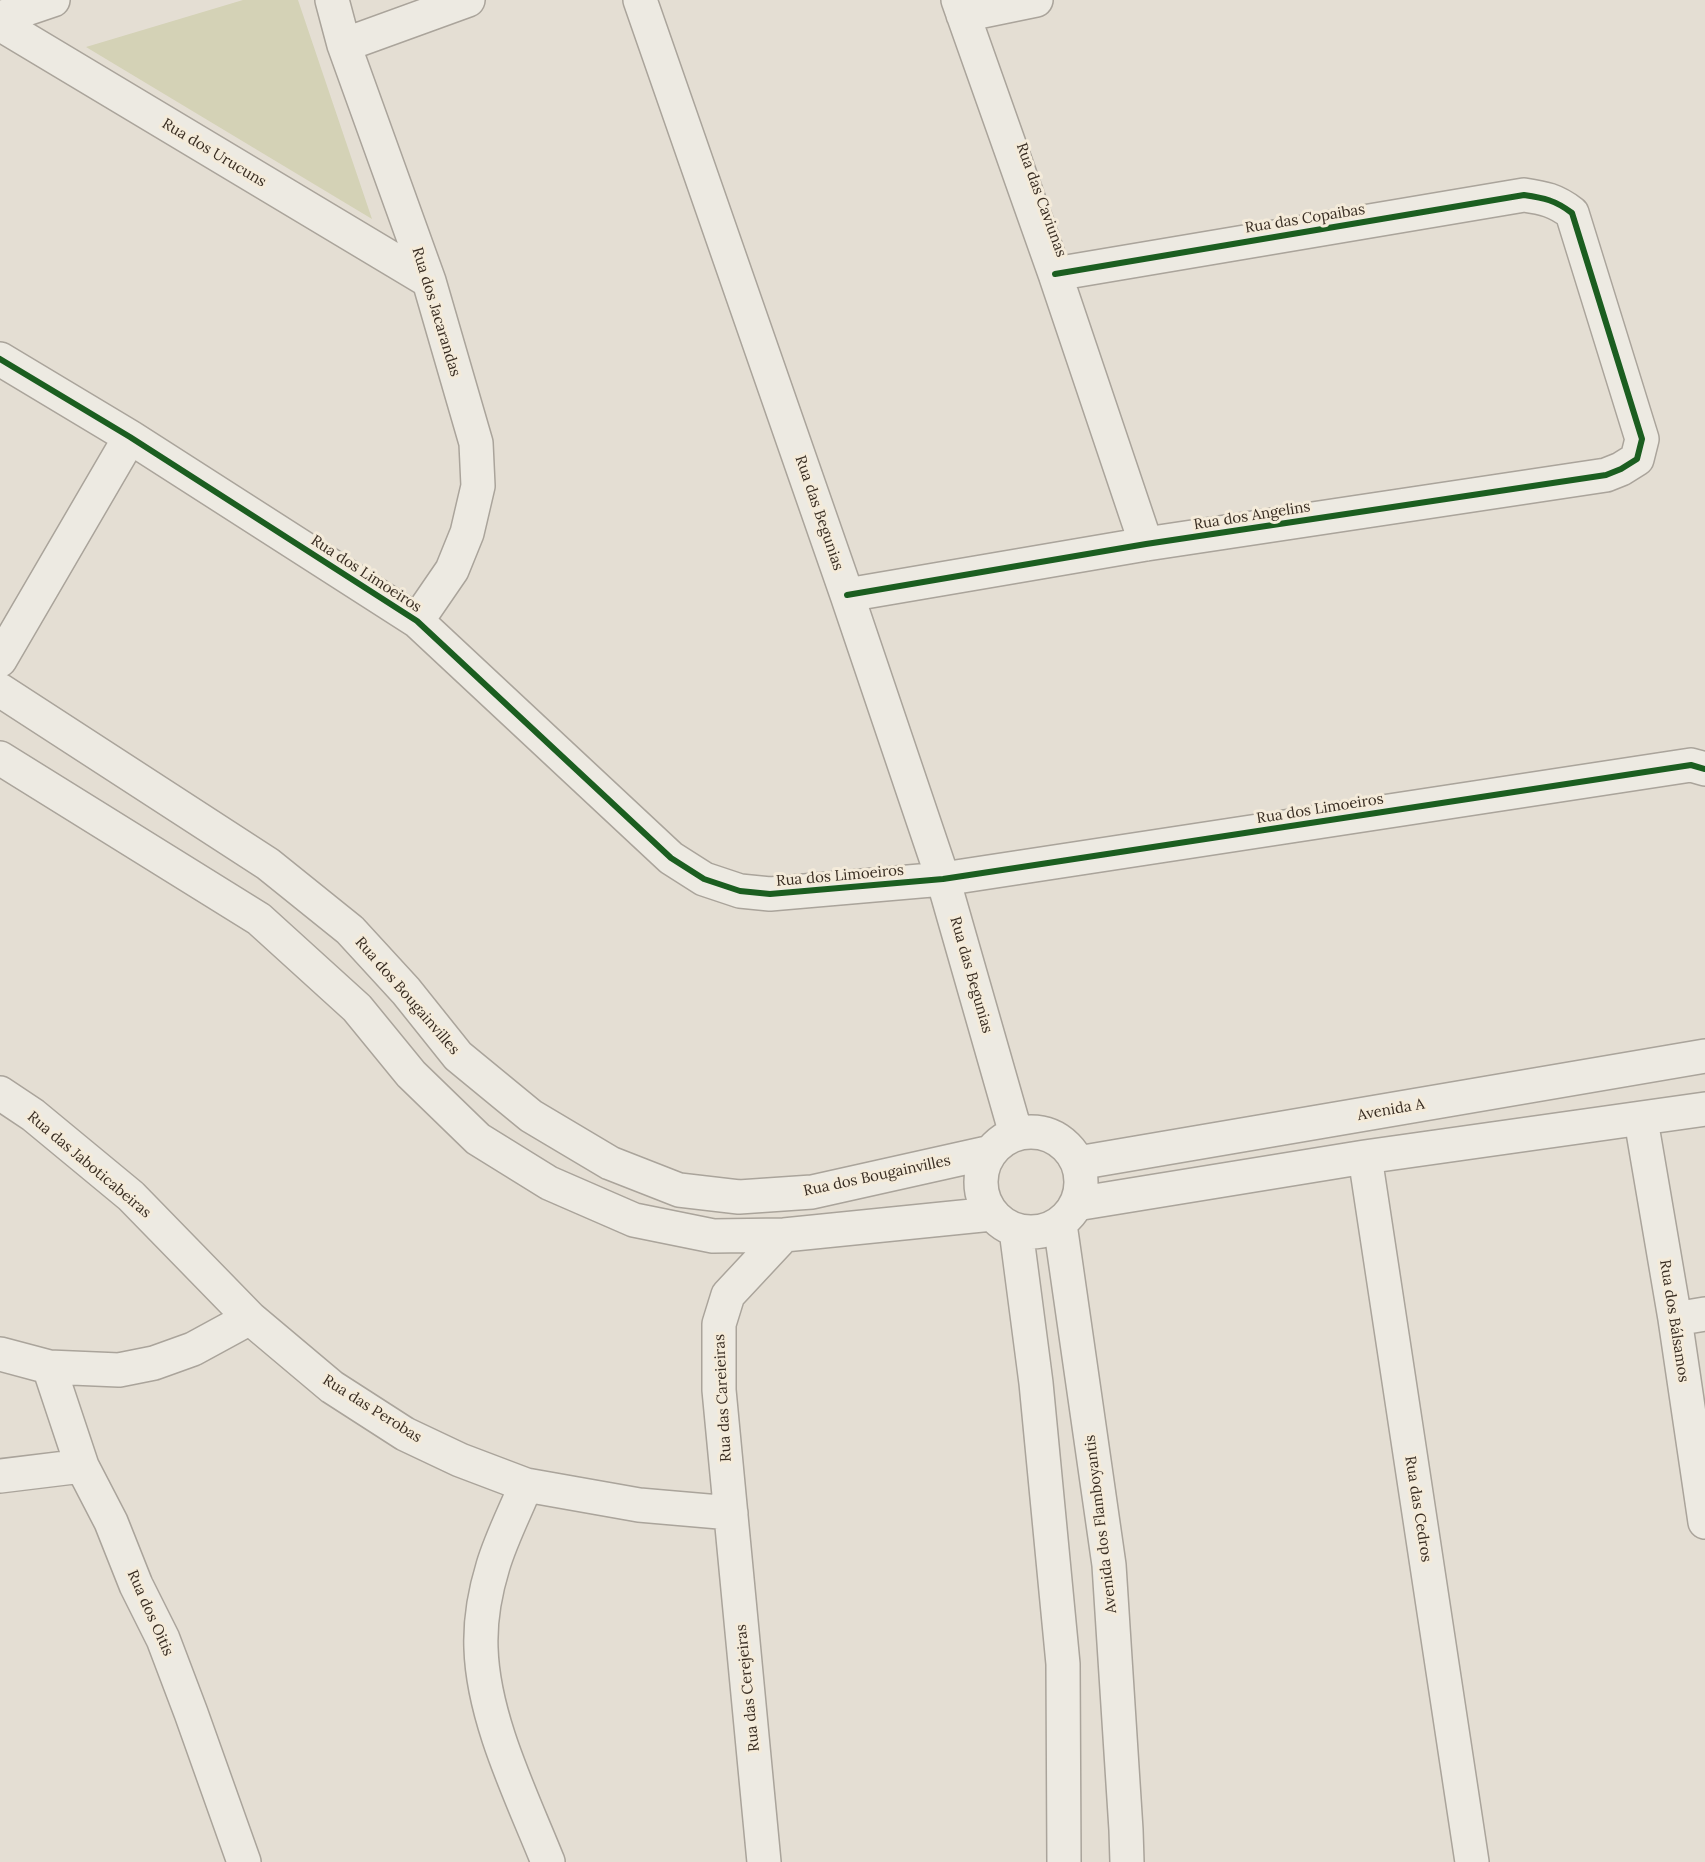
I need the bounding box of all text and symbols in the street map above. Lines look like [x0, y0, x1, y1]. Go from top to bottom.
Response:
street label: Rua dos Urucuns [159, 115, 269, 191]
street label: Rua das Caviunas [1012, 140, 1070, 260]
street label: Rua das Copaibas [1244, 201, 1366, 237]
street label: Rua dos Jacarandas [408, 245, 464, 379]
street label: Rua das Begunias [791, 453, 847, 573]
street label: Rua dos Angelins [1192, 498, 1312, 534]
street label: Rua dos Limoeiros [307, 532, 425, 616]
street label: Rua dos Limoeiros [1255, 790, 1385, 828]
street label: Rua dos Limoeiros [775, 861, 905, 891]
street label: Rua das Begunias [946, 915, 996, 1035]
street label: Rua dos Bougainvilles [351, 934, 463, 1058]
street label: Avenida A [1356, 1095, 1426, 1125]
street label: Rua das Jaboticabeiras [23, 1108, 155, 1222]
street label: Rua dos Bougainvilles [802, 1152, 952, 1200]
street label: Rua dos Bálsamos [1655, 1259, 1693, 1383]
street label: Rua das Careieiras [711, 1334, 735, 1462]
street label: Rua das Perobas [319, 1371, 425, 1447]
street label: Avenida dos Flamboyantis [1081, 1434, 1121, 1614]
street label: Rua das Cedros [1401, 1455, 1435, 1563]
street label: Rua dos Oitis [123, 1567, 177, 1659]
street label: Rua das Cerejeiras [732, 1623, 764, 1753]

